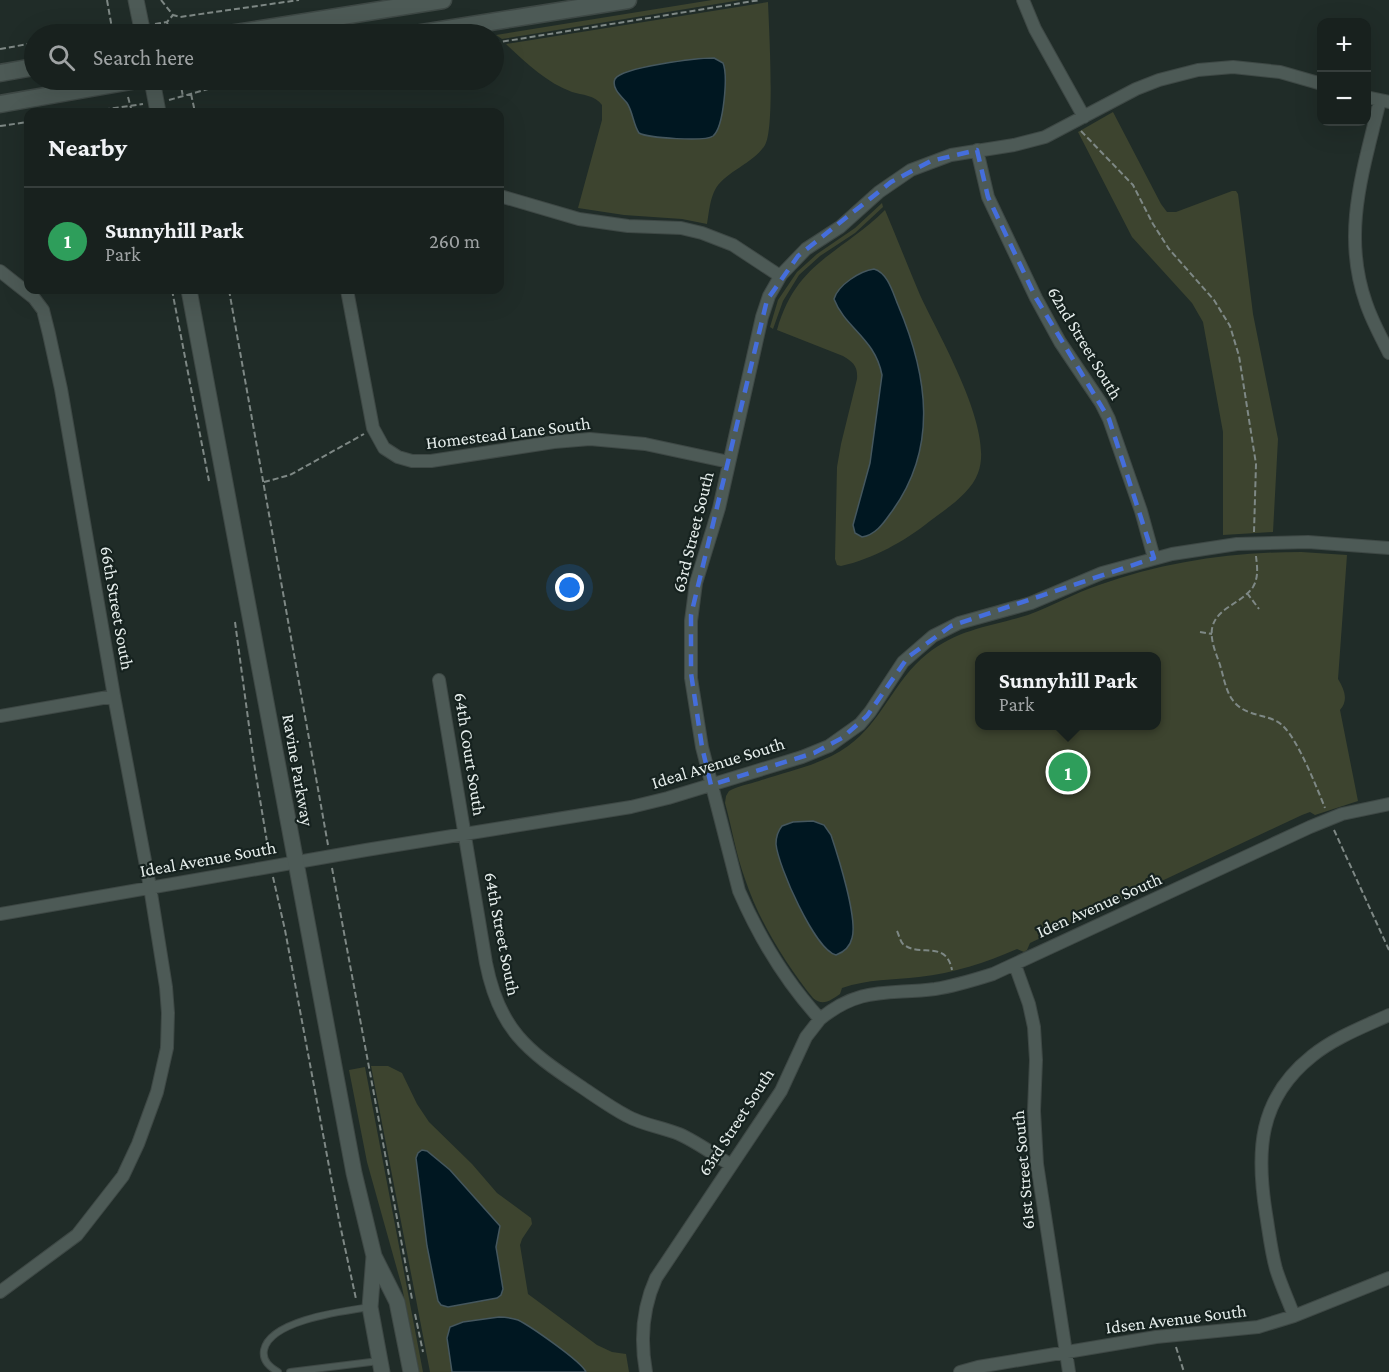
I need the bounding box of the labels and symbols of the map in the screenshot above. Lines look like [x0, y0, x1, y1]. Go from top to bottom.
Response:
street label: 62nd Street South [1043, 283, 1127, 403]
street label: Homestead Lane South [424, 413, 592, 453]
street label: 63rd Street South [668, 469, 718, 595]
street label: 66th Street South [96, 545, 138, 672]
your location [555, 573, 584, 602]
street label: 64th Court South [450, 691, 490, 817]
street label: Ravine Parkway [278, 712, 318, 828]
street label: Ideal Avenue South [649, 733, 787, 793]
pin: 1 [1048, 750, 1088, 794]
street label: Ideal Avenue South [138, 837, 278, 881]
street label: Iden Avenue South [1033, 868, 1165, 942]
street label: 64th Street South [480, 871, 524, 998]
street label: 63rd Street South [694, 1064, 778, 1179]
street label: 61st Street South [1008, 1109, 1038, 1230]
street label: Idsen Avenue South [1104, 1300, 1248, 1338]

